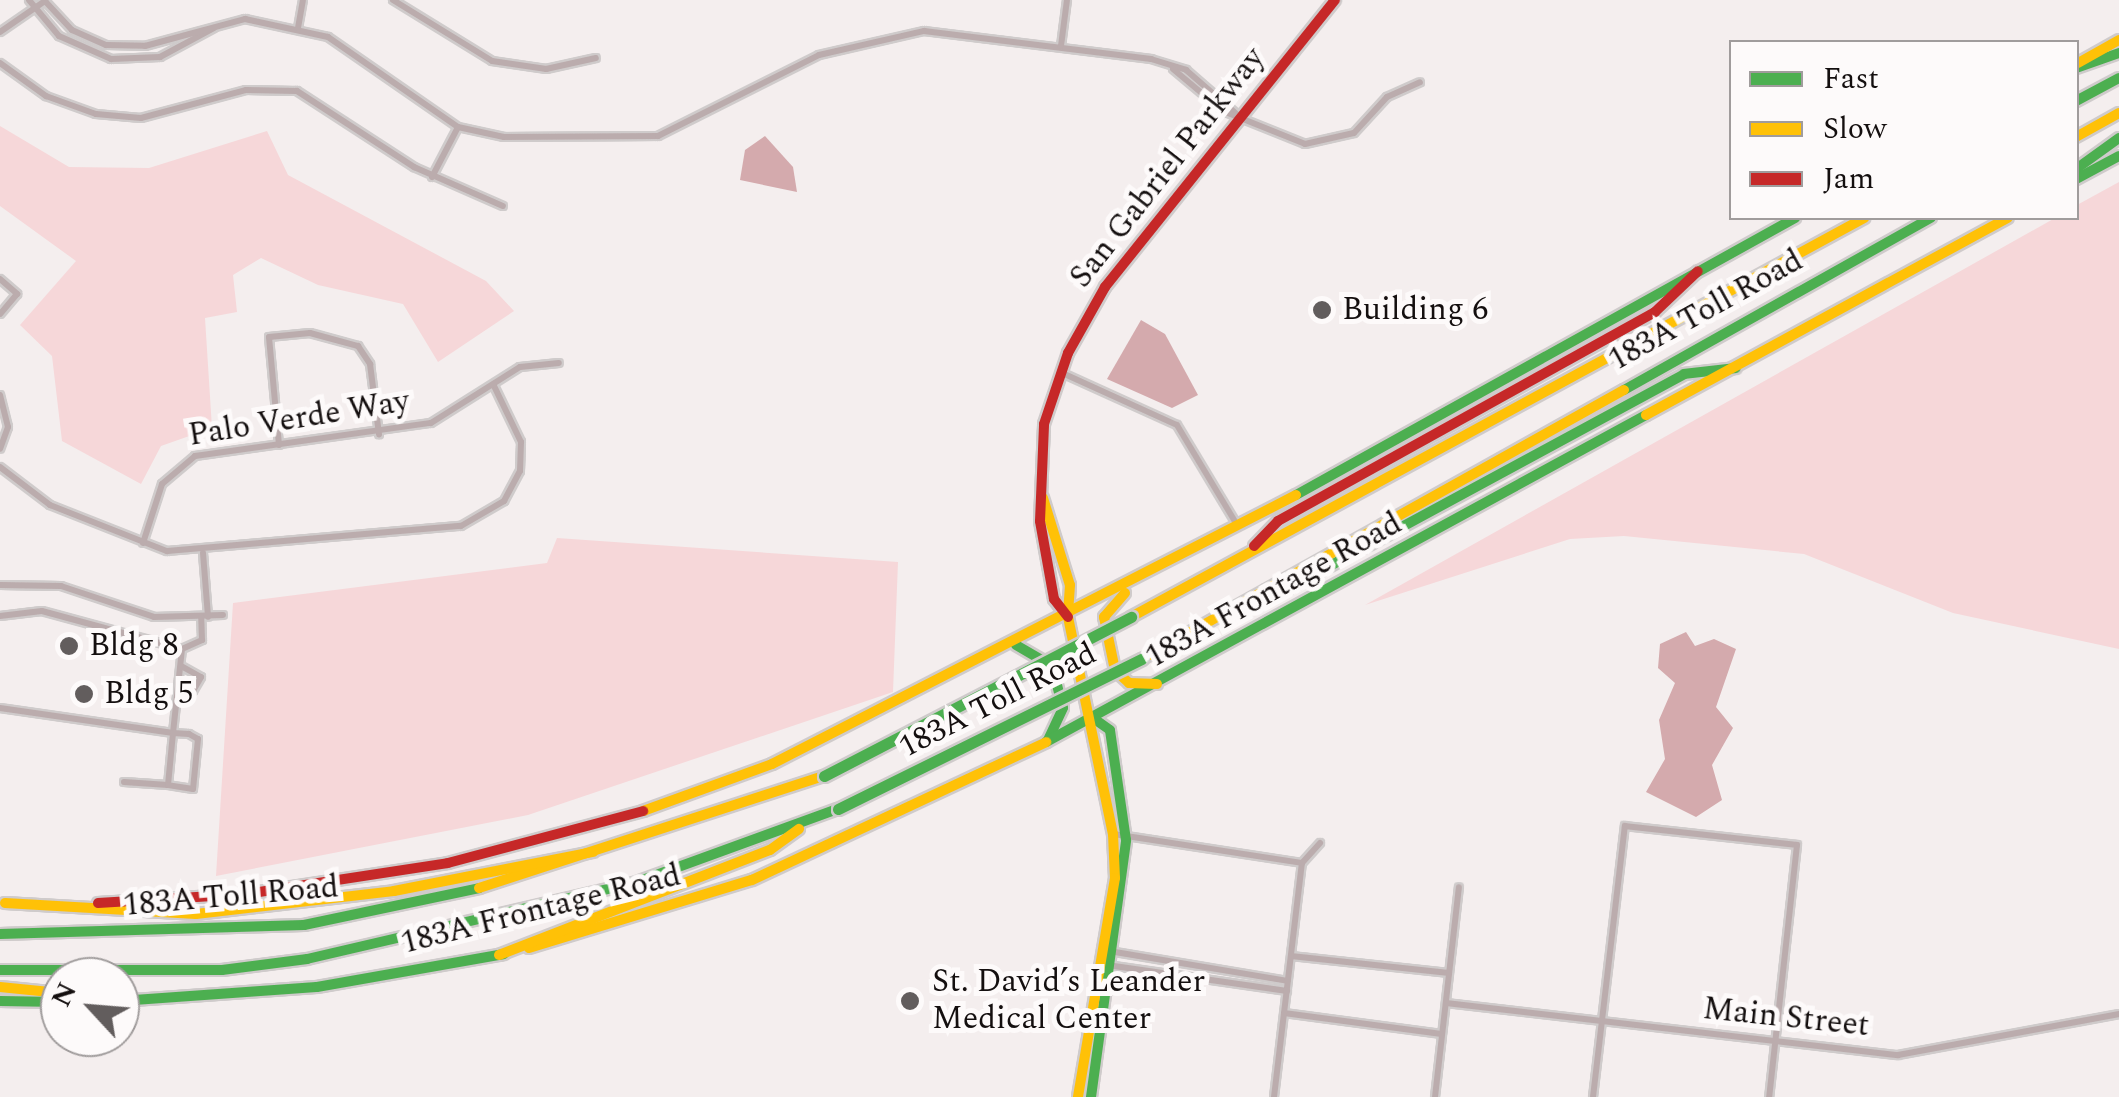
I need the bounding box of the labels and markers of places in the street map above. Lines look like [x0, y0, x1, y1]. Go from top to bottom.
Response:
place label: Building 6 [1342, 291, 1488, 329]
marker: Building 6 [1311, 299, 1333, 321]
place label: Bldg 8 [89, 627, 179, 665]
marker: Bldg 8 [58, 635, 80, 657]
place label: Bldg 5 [104, 675, 194, 713]
marker: Bldg 5 [73, 683, 95, 705]
place label: St. David’s Leander Medical Center [932, 964, 1205, 1039]
marker: St. David’s Leander Medical Center [897, 988, 923, 1014]

